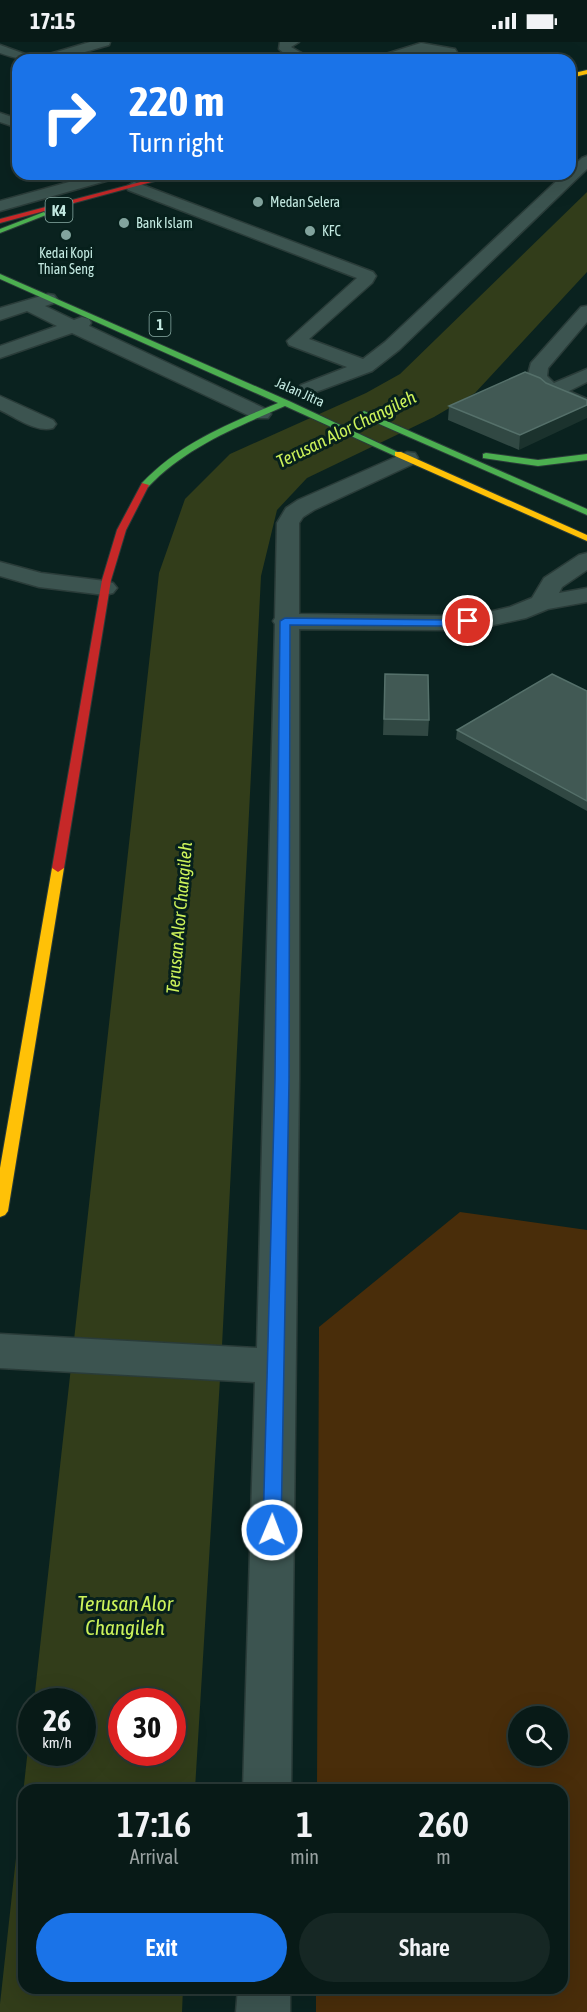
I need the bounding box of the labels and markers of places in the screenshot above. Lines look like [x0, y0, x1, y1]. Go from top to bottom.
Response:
place label: Medan Selera [270, 194, 340, 210]
marker: Medan Selera [251, 195, 265, 209]
place label: Bank Islam [136, 215, 193, 231]
marker: Bank Islam [117, 216, 131, 230]
place label: KFC [322, 223, 342, 239]
marker: KFC [303, 224, 317, 238]
marker: Kedai Kopi Thian Seng [59, 228, 73, 242]
place label: Kedai Kopi Thian Seng [38, 245, 94, 277]
pin [442, 595, 493, 646]

